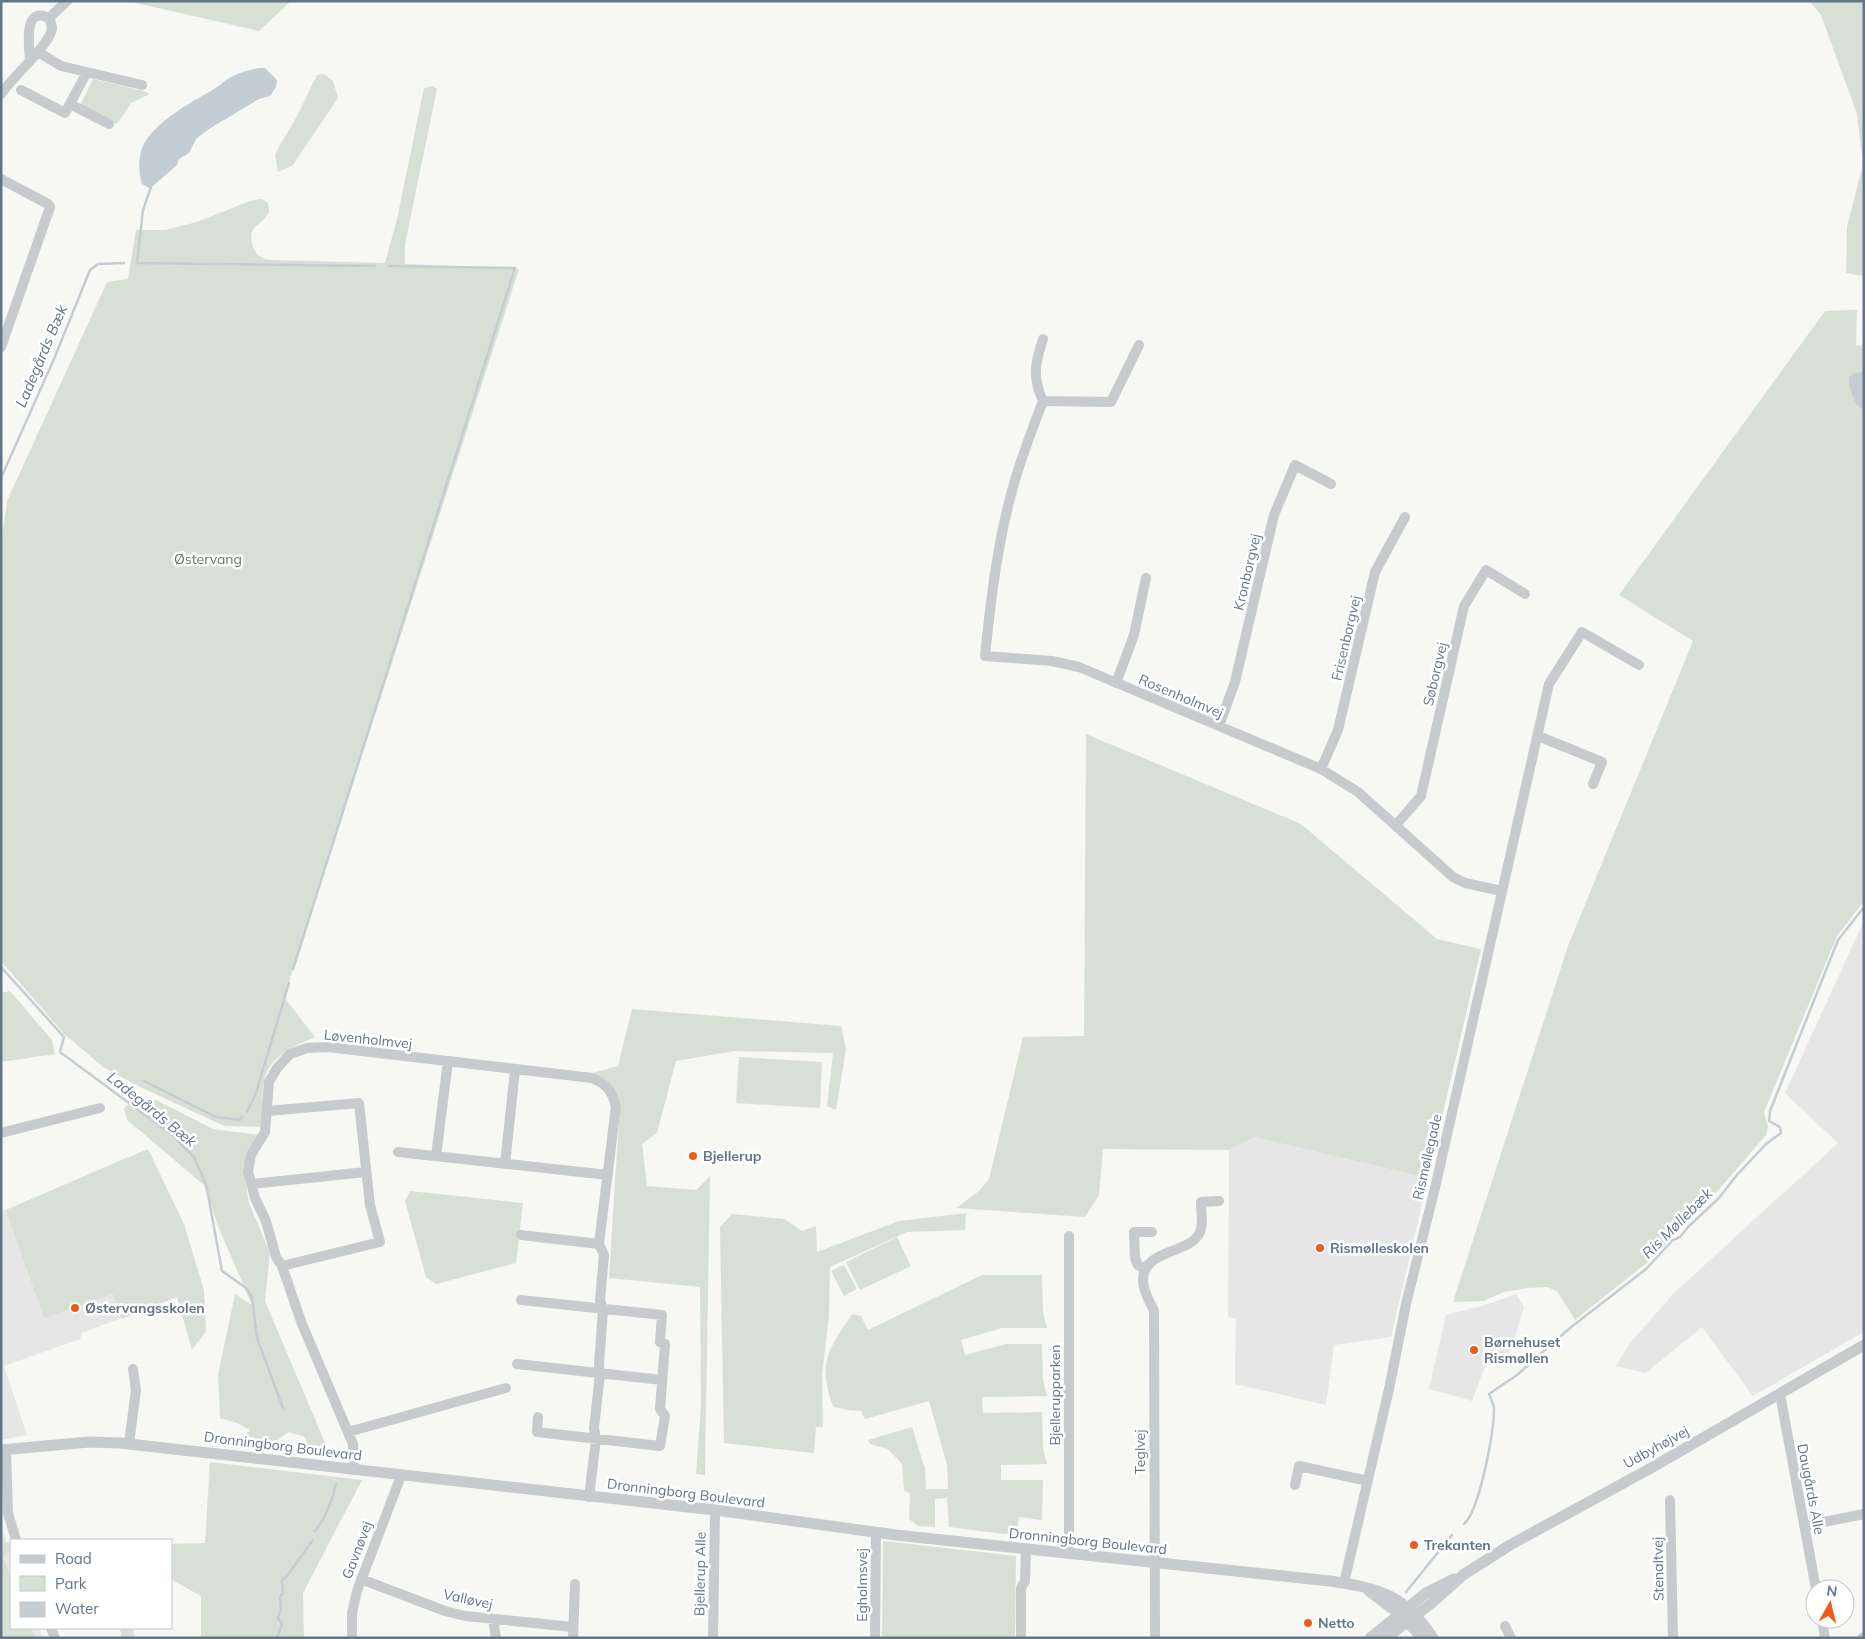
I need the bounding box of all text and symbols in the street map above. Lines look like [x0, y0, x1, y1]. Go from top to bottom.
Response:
water label: Ladegårds Bæk [11, 301, 72, 410]
street label: Kronborgvej [1229, 532, 1265, 612]
park label: Østervang [174, 550, 242, 568]
street label: Frisenborgvej [1327, 594, 1365, 682]
street label: Søborgvej [1419, 640, 1451, 708]
street label: Rosenholmvej [1136, 670, 1226, 722]
street label: Løvenholmvej [323, 1025, 413, 1053]
water label: Ladegårds Bæk [104, 1067, 201, 1152]
street label: Rismøllegade [1408, 1112, 1446, 1202]
place label: Bjellerup [703, 1147, 762, 1165]
marker: Bjellerup [687, 1150, 699, 1162]
water label: Ris Møllebæk [1638, 1183, 1717, 1262]
place label: Rismølleskolen [1330, 1239, 1429, 1257]
marker: Rismølleskolen [1314, 1242, 1326, 1254]
place label: Østervangsskolen [85, 1299, 205, 1317]
marker: Østervangsskolen [69, 1302, 81, 1314]
place label: Børnehuset Rismøllen [1484, 1333, 1561, 1367]
street label: Bjellerupparken [1046, 1344, 1064, 1446]
marker: Børnehuset Rismøllen [1468, 1344, 1480, 1356]
street label: Udbyhøjvej [1620, 1422, 1692, 1472]
street label: Dronningborg Boulevard [203, 1427, 363, 1465]
street label: Teglvej [1131, 1429, 1149, 1475]
street label: Daugårds Alle [1793, 1442, 1829, 1536]
street label: Dronningborg Boulevard [606, 1474, 766, 1512]
street label: Gavnøvej [338, 1519, 376, 1581]
street label: Dronningborg Boulevard [1008, 1524, 1168, 1558]
street label: Bjellerup Alle [690, 1532, 710, 1616]
place label: Trekanten [1424, 1536, 1491, 1554]
street label: Stenaltvej [1648, 1537, 1668, 1601]
legend [10, 1539, 172, 1629]
marker: Trekanten [1408, 1539, 1420, 1551]
street label: Egholmsvej [853, 1548, 871, 1622]
text: Road [55, 1549, 92, 1568]
text: Park [55, 1574, 87, 1593]
north arrow [1805, 1579, 1855, 1629]
text: N [1825, 1581, 1838, 1601]
street label: Valløvej [442, 1585, 494, 1613]
text: Water [55, 1599, 99, 1618]
place label: Netto [1318, 1614, 1355, 1632]
marker: Netto [1302, 1617, 1314, 1629]

